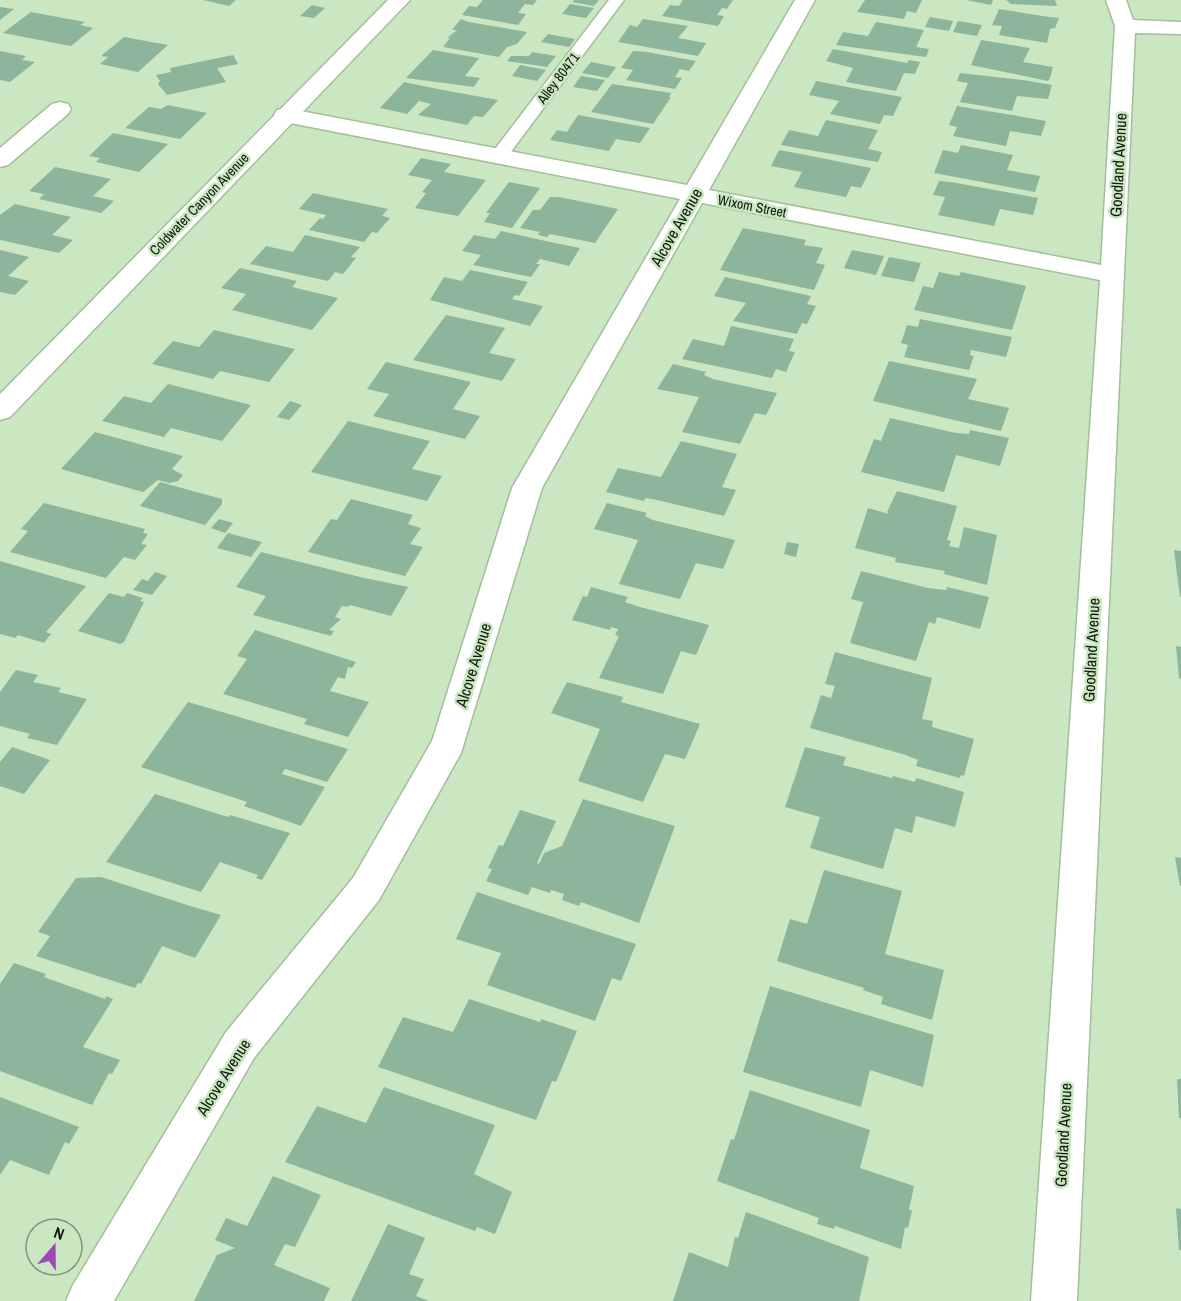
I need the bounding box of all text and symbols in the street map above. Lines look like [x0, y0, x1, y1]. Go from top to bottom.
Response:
street label: Alley 80471 [532, 48, 584, 108]
street label: Goodland Avenue [1104, 112, 1132, 218]
street label: Coldwater Canyon Avenue [145, 149, 253, 259]
street label: Alcove Avenue [644, 184, 707, 271]
street label: Wixom Street [716, 191, 788, 221]
street label: Goodland Avenue [1077, 597, 1105, 703]
street label: Alcove Avenue [450, 620, 496, 711]
street label: Alcove Avenue [190, 1034, 255, 1120]
street label: Goodland Avenue [1049, 1082, 1077, 1188]
north arrow [24, 1217, 84, 1277]
text: N [51, 1221, 67, 1245]

